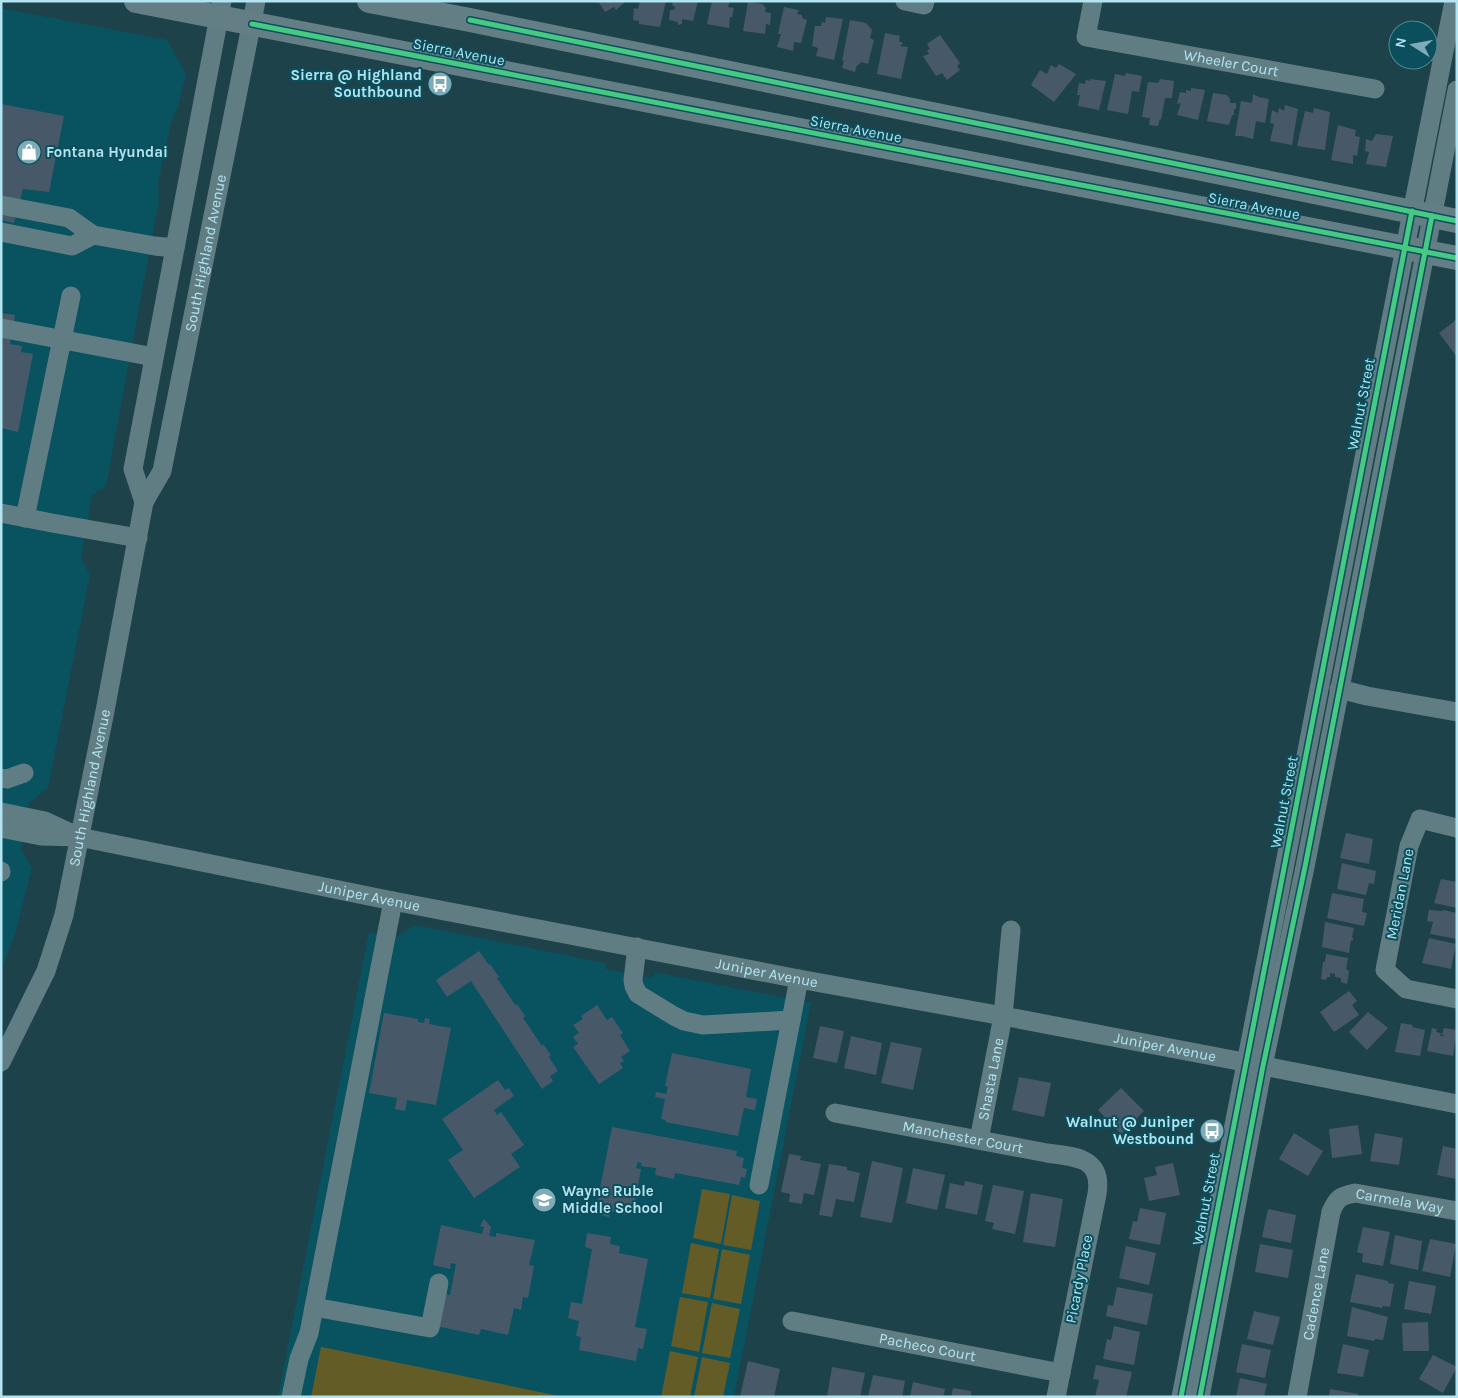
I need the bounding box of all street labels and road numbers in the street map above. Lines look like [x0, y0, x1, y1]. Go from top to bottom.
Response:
street label: Sierra Avenue [411, 34, 507, 70]
street label: Wheeler Court [1182, 46, 1280, 81]
street label: Sierra Avenue [808, 111, 904, 147]
street label: South Highland Avenue [181, 173, 230, 333]
street label: Sierra Avenue [1206, 188, 1302, 224]
street label: Walnut Street [1343, 356, 1379, 452]
street label: South Highland Avenue [65, 708, 114, 868]
street label: Walnut Street [1266, 754, 1302, 850]
street label: Meridan Lane [1382, 847, 1418, 941]
street label: Juniper Avenue [317, 877, 422, 915]
street label: Juniper Avenue [714, 954, 819, 991]
street label: Juniper Avenue [1112, 1028, 1218, 1066]
street label: Shasta Lane [974, 1036, 1008, 1122]
street label: Manchester Court [901, 1117, 1025, 1157]
street label: Walnut Street [1188, 1151, 1224, 1247]
street label: Carmela Way [1354, 1184, 1445, 1217]
street label: Picardy Place [1062, 1233, 1096, 1325]
street label: Cadence Lane [1299, 1246, 1333, 1342]
street label: Pacheco Court [878, 1329, 978, 1365]

